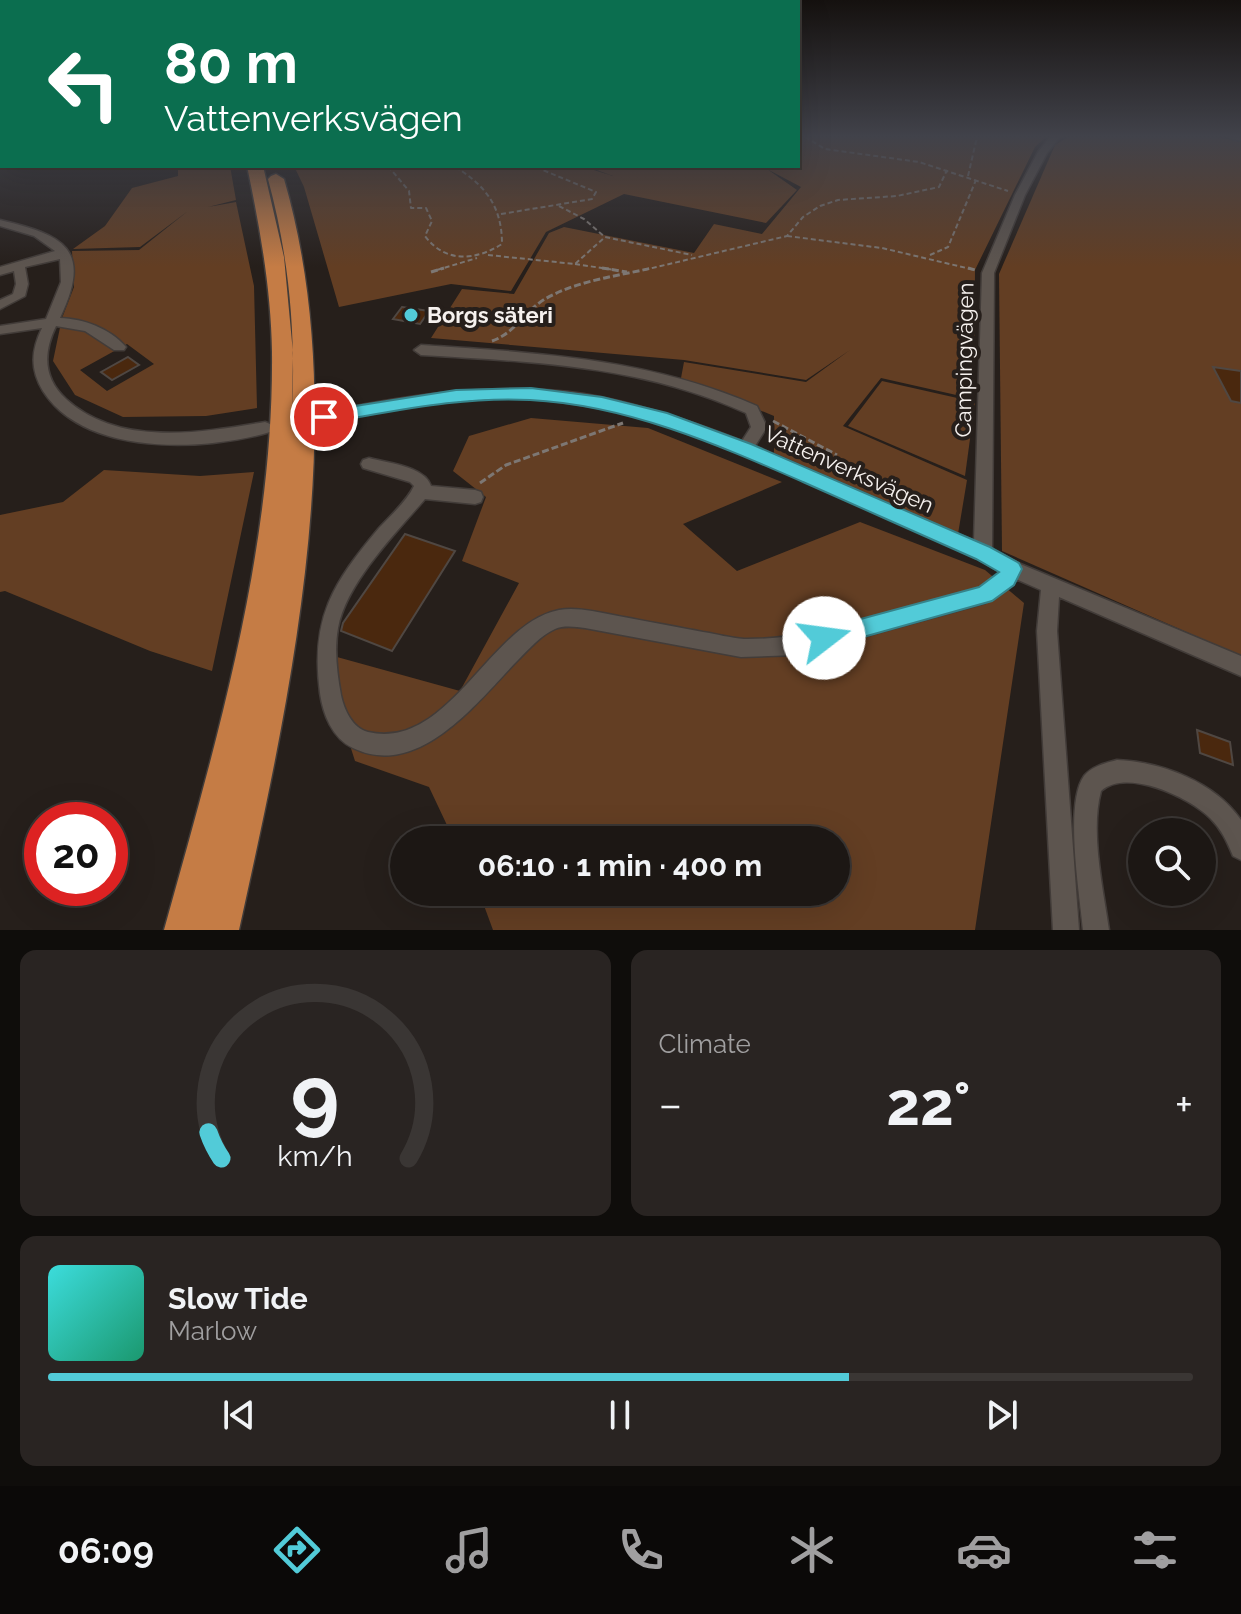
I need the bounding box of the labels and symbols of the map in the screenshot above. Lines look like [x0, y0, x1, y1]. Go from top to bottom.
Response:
street label: Campingvägen [950, 282, 978, 438]
place label: Borgs säteri [427, 302, 553, 328]
marker: Borgs säteri [402, 306, 420, 324]
pin [290, 383, 358, 451]
street label: Vattenverksvägen [760, 420, 938, 518]
position arrow [782, 596, 866, 680]
speed limit sign: 20 [24, 802, 128, 906]

